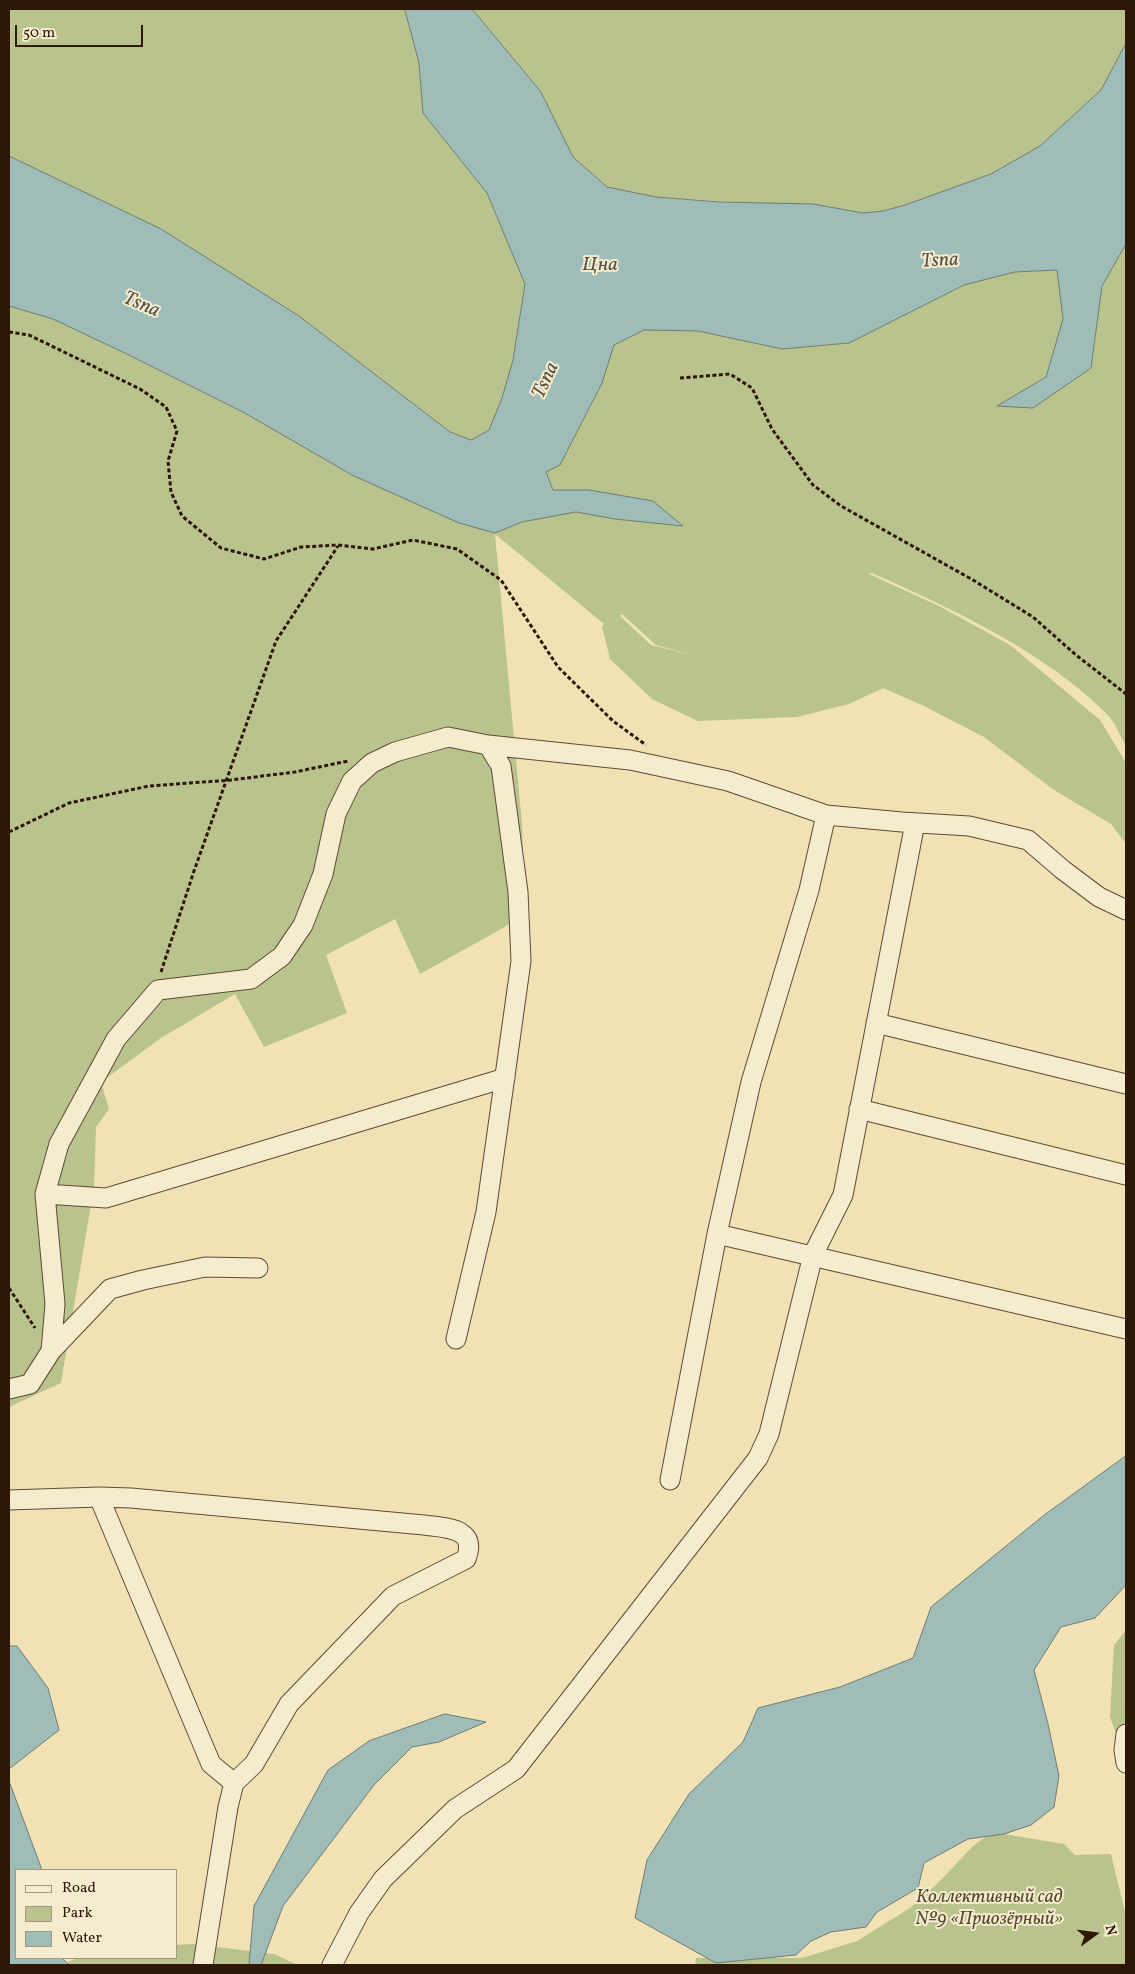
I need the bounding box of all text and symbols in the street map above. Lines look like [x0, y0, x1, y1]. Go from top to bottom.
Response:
scale bar [18, 15, 145, 47]
text: 50 m [23, 23, 55, 44]
water label: Tsna [921, 249, 959, 275]
water label: Цна [582, 254, 618, 278]
water label: Tsna [119, 288, 163, 324]
water label: Tsna [528, 359, 566, 403]
legend [15, 1869, 178, 1959]
text: Road [62, 1878, 96, 1899]
park label: Коллективный сад №9 «Приозёрный» [915, 1888, 1063, 1932]
text: Park [62, 1903, 93, 1924]
north arrow [1070, 1909, 1120, 1959]
text: N [1100, 1923, 1120, 1937]
text: Water [62, 1928, 102, 1949]

